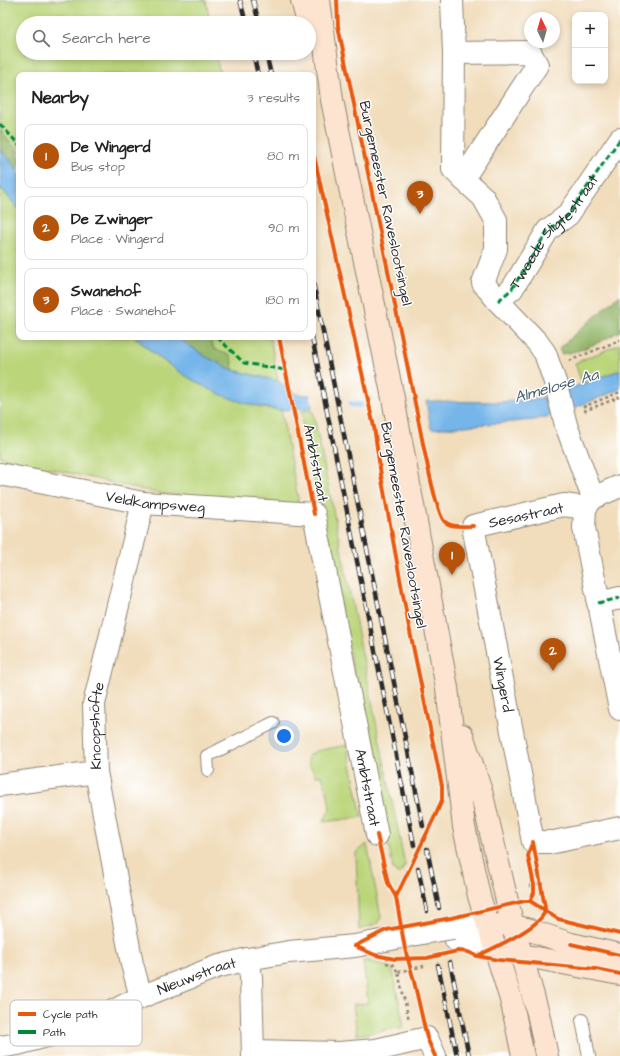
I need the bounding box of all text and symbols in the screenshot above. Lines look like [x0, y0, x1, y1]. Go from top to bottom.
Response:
north arrow [524, 12, 560, 48]
map controls [572, 12, 608, 84]
button: + [572, 12, 608, 48]
search box [16, 16, 316, 60]
icon: search [30, 27, 52, 49]
text: Search here [62, 28, 151, 49]
button: − [572, 48, 608, 84]
text: Nearby [32, 86, 89, 110]
text: 3 results [247, 89, 300, 107]
street label: Burgemeester Raveslootsingel [353, 99, 417, 308]
text: De Wingerd [71, 137, 151, 158]
text: 1 [45, 147, 47, 165]
text: 80 m [267, 147, 299, 165]
text: Bus stop [71, 158, 125, 176]
street label: Tweede Sligtestraat [505, 171, 604, 293]
pin: 3 [407, 181, 433, 214]
text: De Zwinger [71, 209, 153, 230]
text: 2 [42, 219, 50, 237]
text: 90 m [268, 219, 299, 237]
text: Place · Wingerd [71, 230, 164, 248]
text: Swanehof [71, 281, 141, 302]
text: 3 [43, 291, 49, 309]
text: 180 m [265, 291, 299, 309]
text: Place · Swanehof [71, 302, 176, 320]
water label: Almelose Aa [511, 363, 602, 409]
street label: Burgemeester Raveslootsingel [374, 420, 432, 630]
street label: Ambtstraat [298, 422, 333, 504]
street label: Veldkampsweg [104, 486, 206, 519]
street label: Sesastraat [487, 497, 566, 534]
pin: 1 [439, 542, 465, 575]
pin: 2 [540, 638, 566, 671]
street label: Wingerd [487, 655, 518, 714]
street label: Knoopshöfte [84, 680, 110, 770]
your location [274, 726, 294, 746]
street label: Ambtstraat [349, 747, 385, 828]
street label: Nieuwstraat [154, 952, 238, 1000]
legend [10, 1000, 142, 1046]
text: Cycle path [43, 1007, 98, 1023]
text: Path [43, 1025, 66, 1040]

